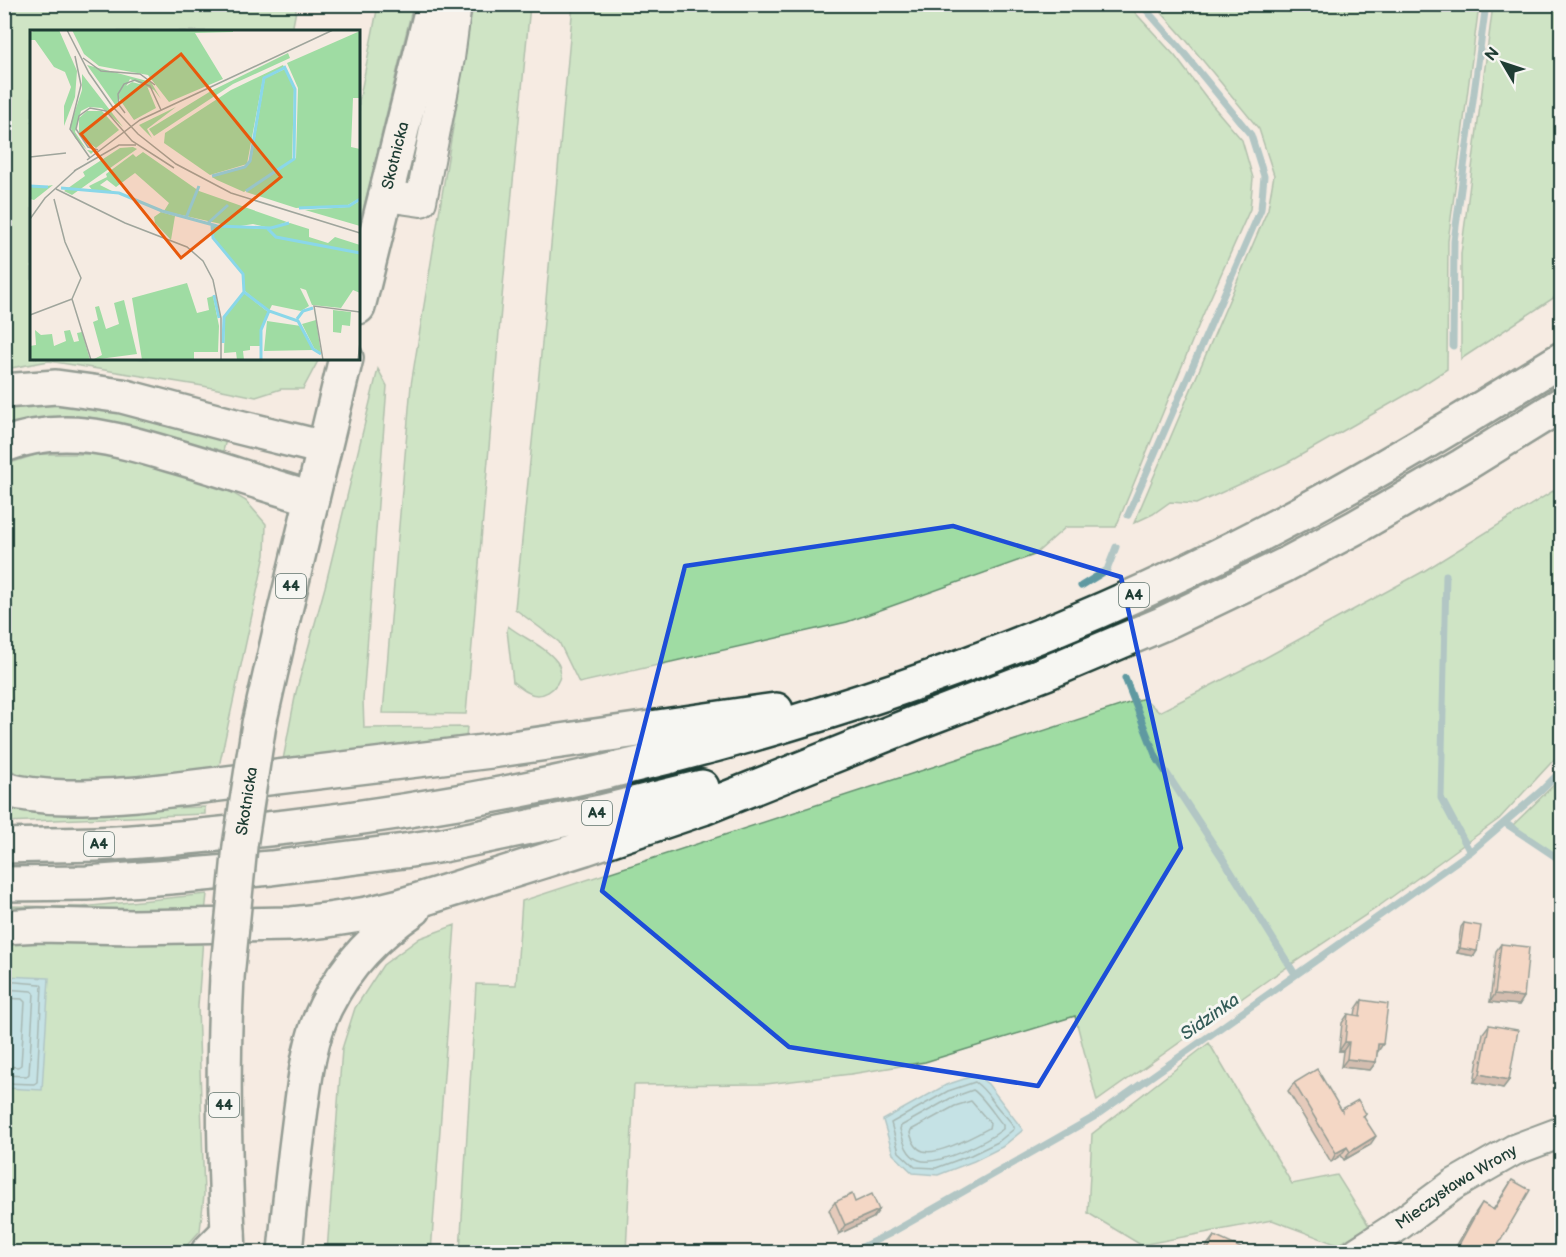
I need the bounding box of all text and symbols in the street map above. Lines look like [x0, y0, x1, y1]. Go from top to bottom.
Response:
inset map [30, 30, 360, 360]
north arrow [1473, 33, 1533, 93]
text: N [1481, 44, 1504, 65]
street label: Skotnicka [378, 120, 413, 191]
road number: 44 [276, 574, 306, 598]
road number: A4 [1119, 583, 1149, 607]
street label: Skotnicka [232, 766, 262, 837]
road number: A4 [582, 801, 612, 825]
road number: A4 [84, 832, 114, 856]
water label: Sidzinka [1176, 989, 1244, 1045]
road number: 44 [209, 1093, 239, 1117]
street label: Mieczysława Wrony [1392, 1140, 1521, 1233]

